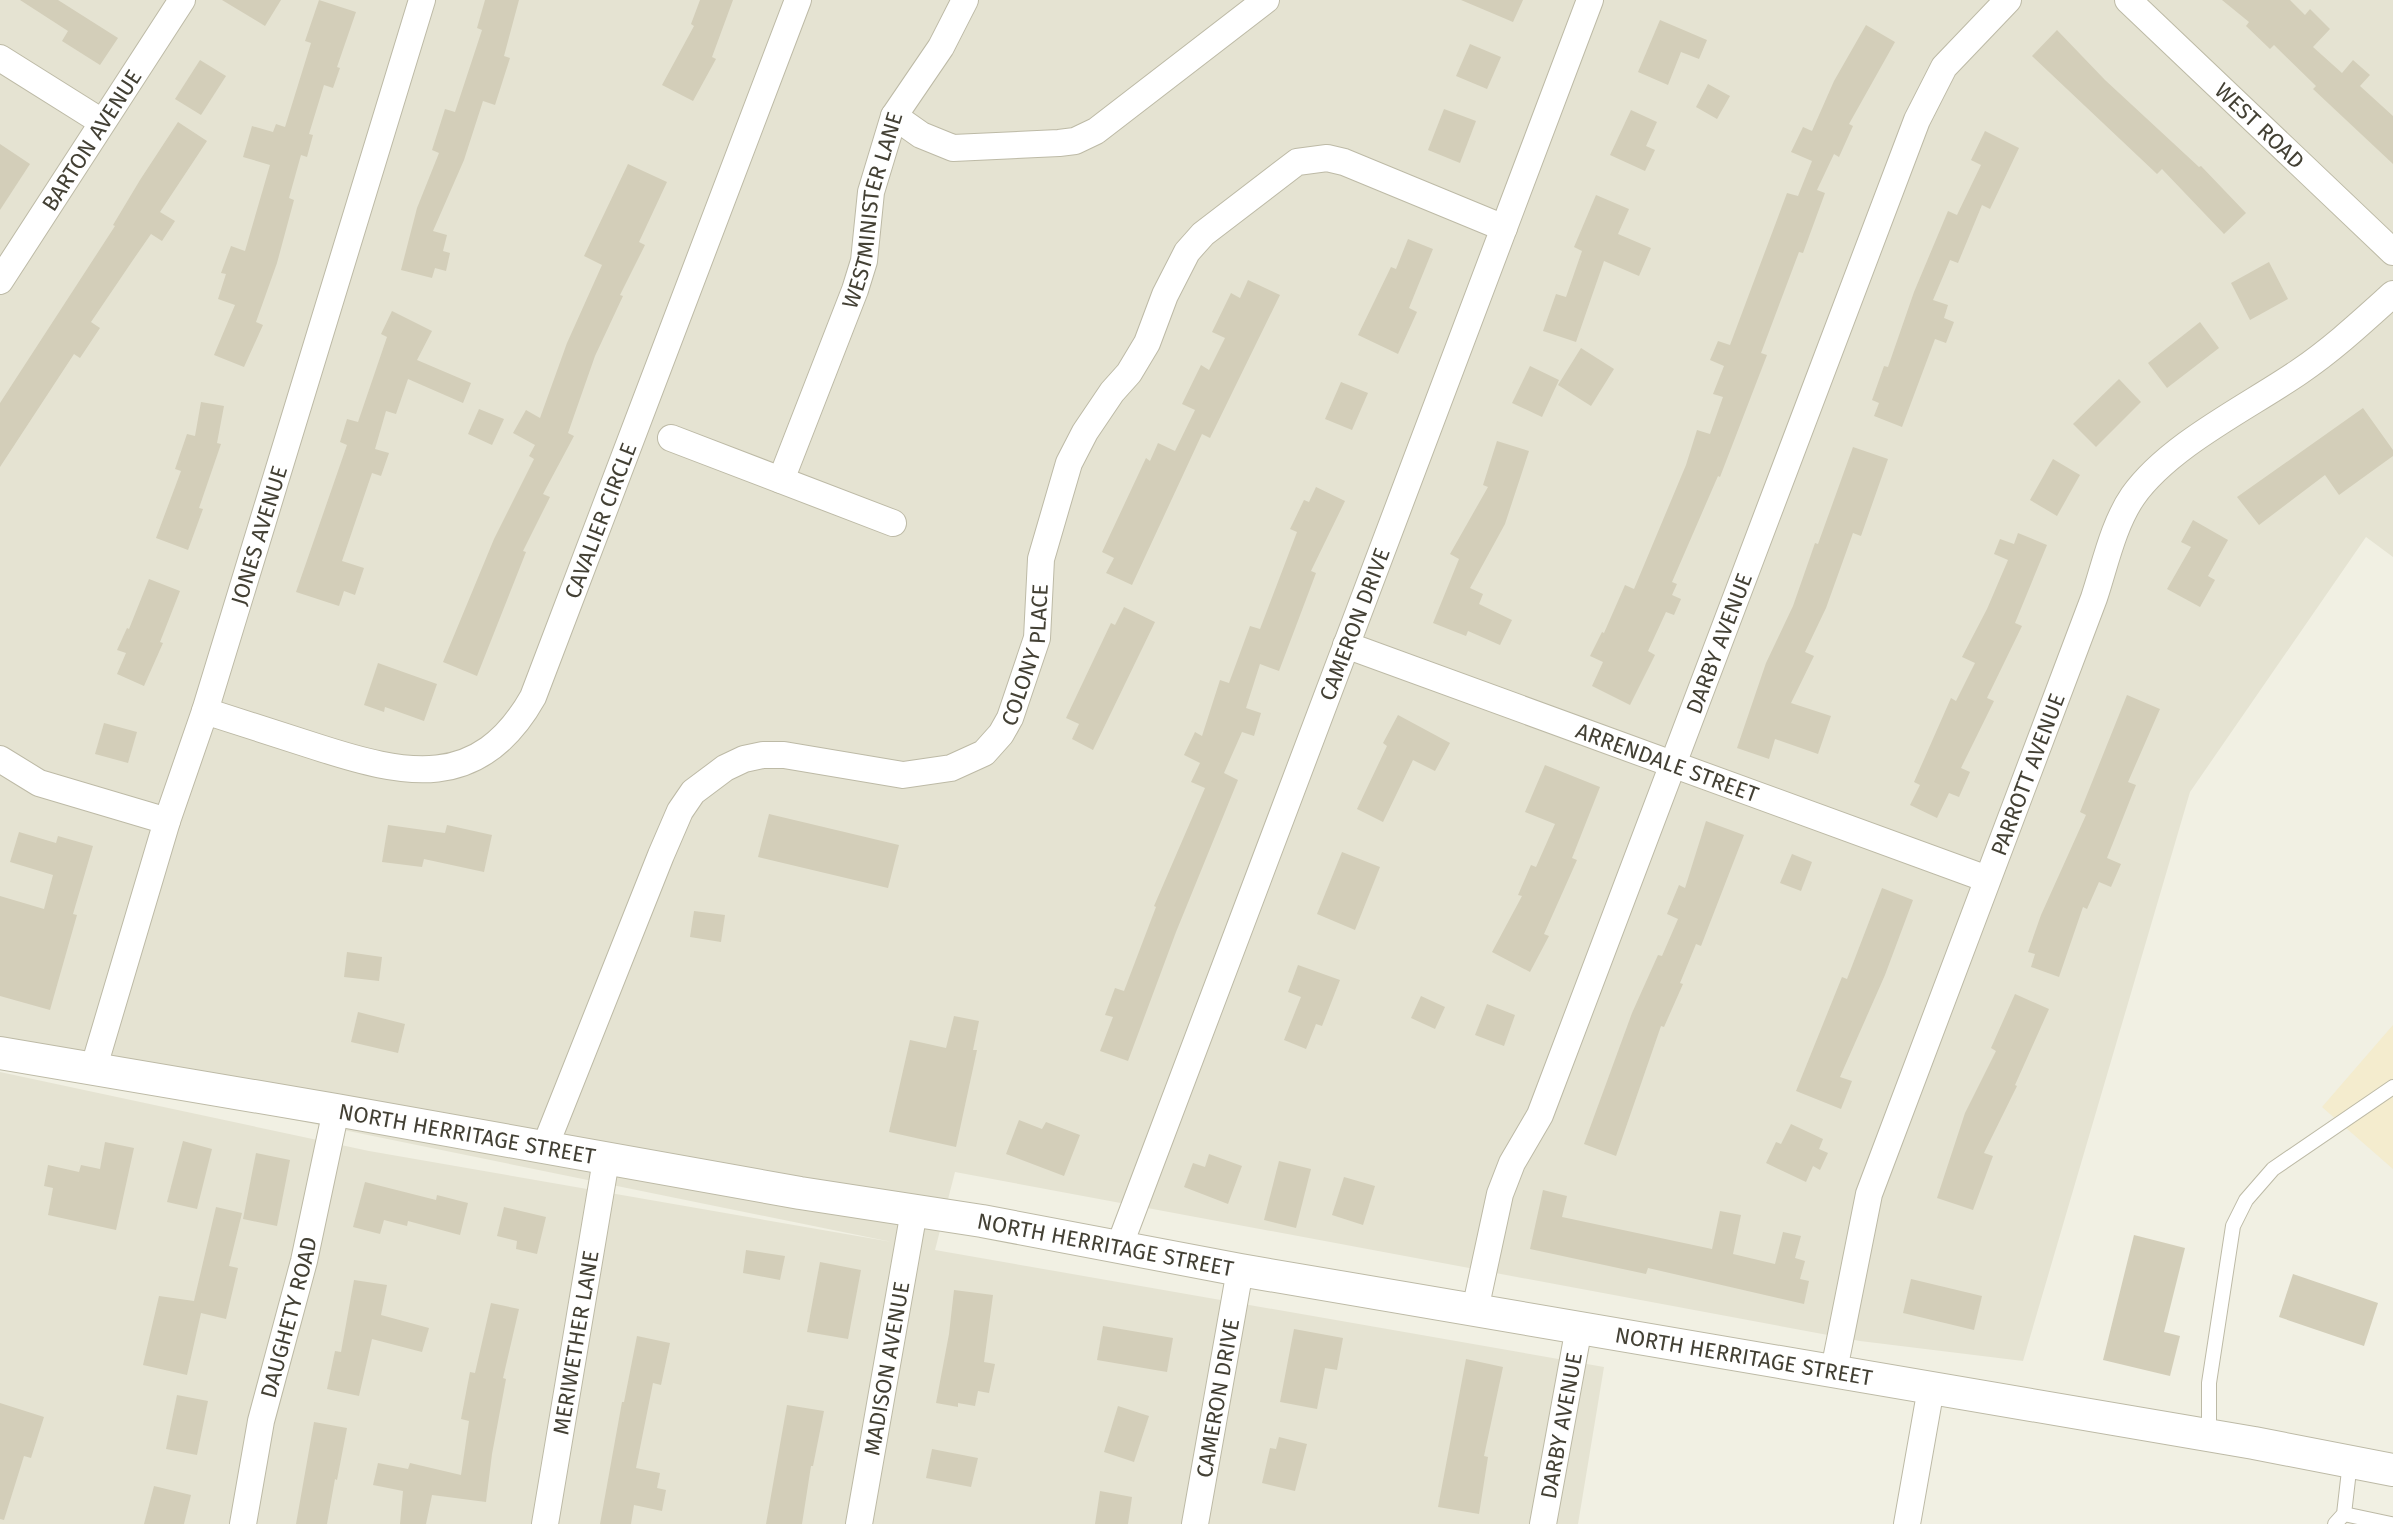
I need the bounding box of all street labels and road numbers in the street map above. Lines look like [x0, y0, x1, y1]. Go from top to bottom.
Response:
street label: BARTON AVENUE [36, 64, 147, 216]
street label: WEST ROAD [2209, 77, 2310, 175]
street label: WESTMINISTER LANE [836, 109, 908, 312]
street label: CAVALIER CIRCLE [559, 439, 642, 602]
street label: JONES AVENUE [225, 462, 293, 608]
street label: CAMERON DRIVE [1314, 544, 1396, 704]
street label: DARBY AVENUE [1680, 569, 1758, 718]
street label: COLONY PLACE [995, 583, 1054, 731]
street label: PARROTT AVENUE [1985, 690, 2071, 859]
street label: ARRENDALE STREET [1572, 717, 1763, 809]
street label: NORTH HERRITAGE STREET [336, 1098, 598, 1170]
street label: NORTH HERRITAGE STREET [975, 1207, 1237, 1283]
street label: DAUGHETY ROAD [255, 1234, 323, 1401]
street label: MERIWETHER LANE [547, 1248, 605, 1437]
street label: MADISON AVENUE [858, 1279, 915, 1458]
street label: CAMERON DRIVE [1190, 1316, 1245, 1480]
street label: NORTH HERRITAGE STREET [1613, 1321, 1875, 1392]
street label: DARBY AVENUE [1535, 1350, 1588, 1501]

